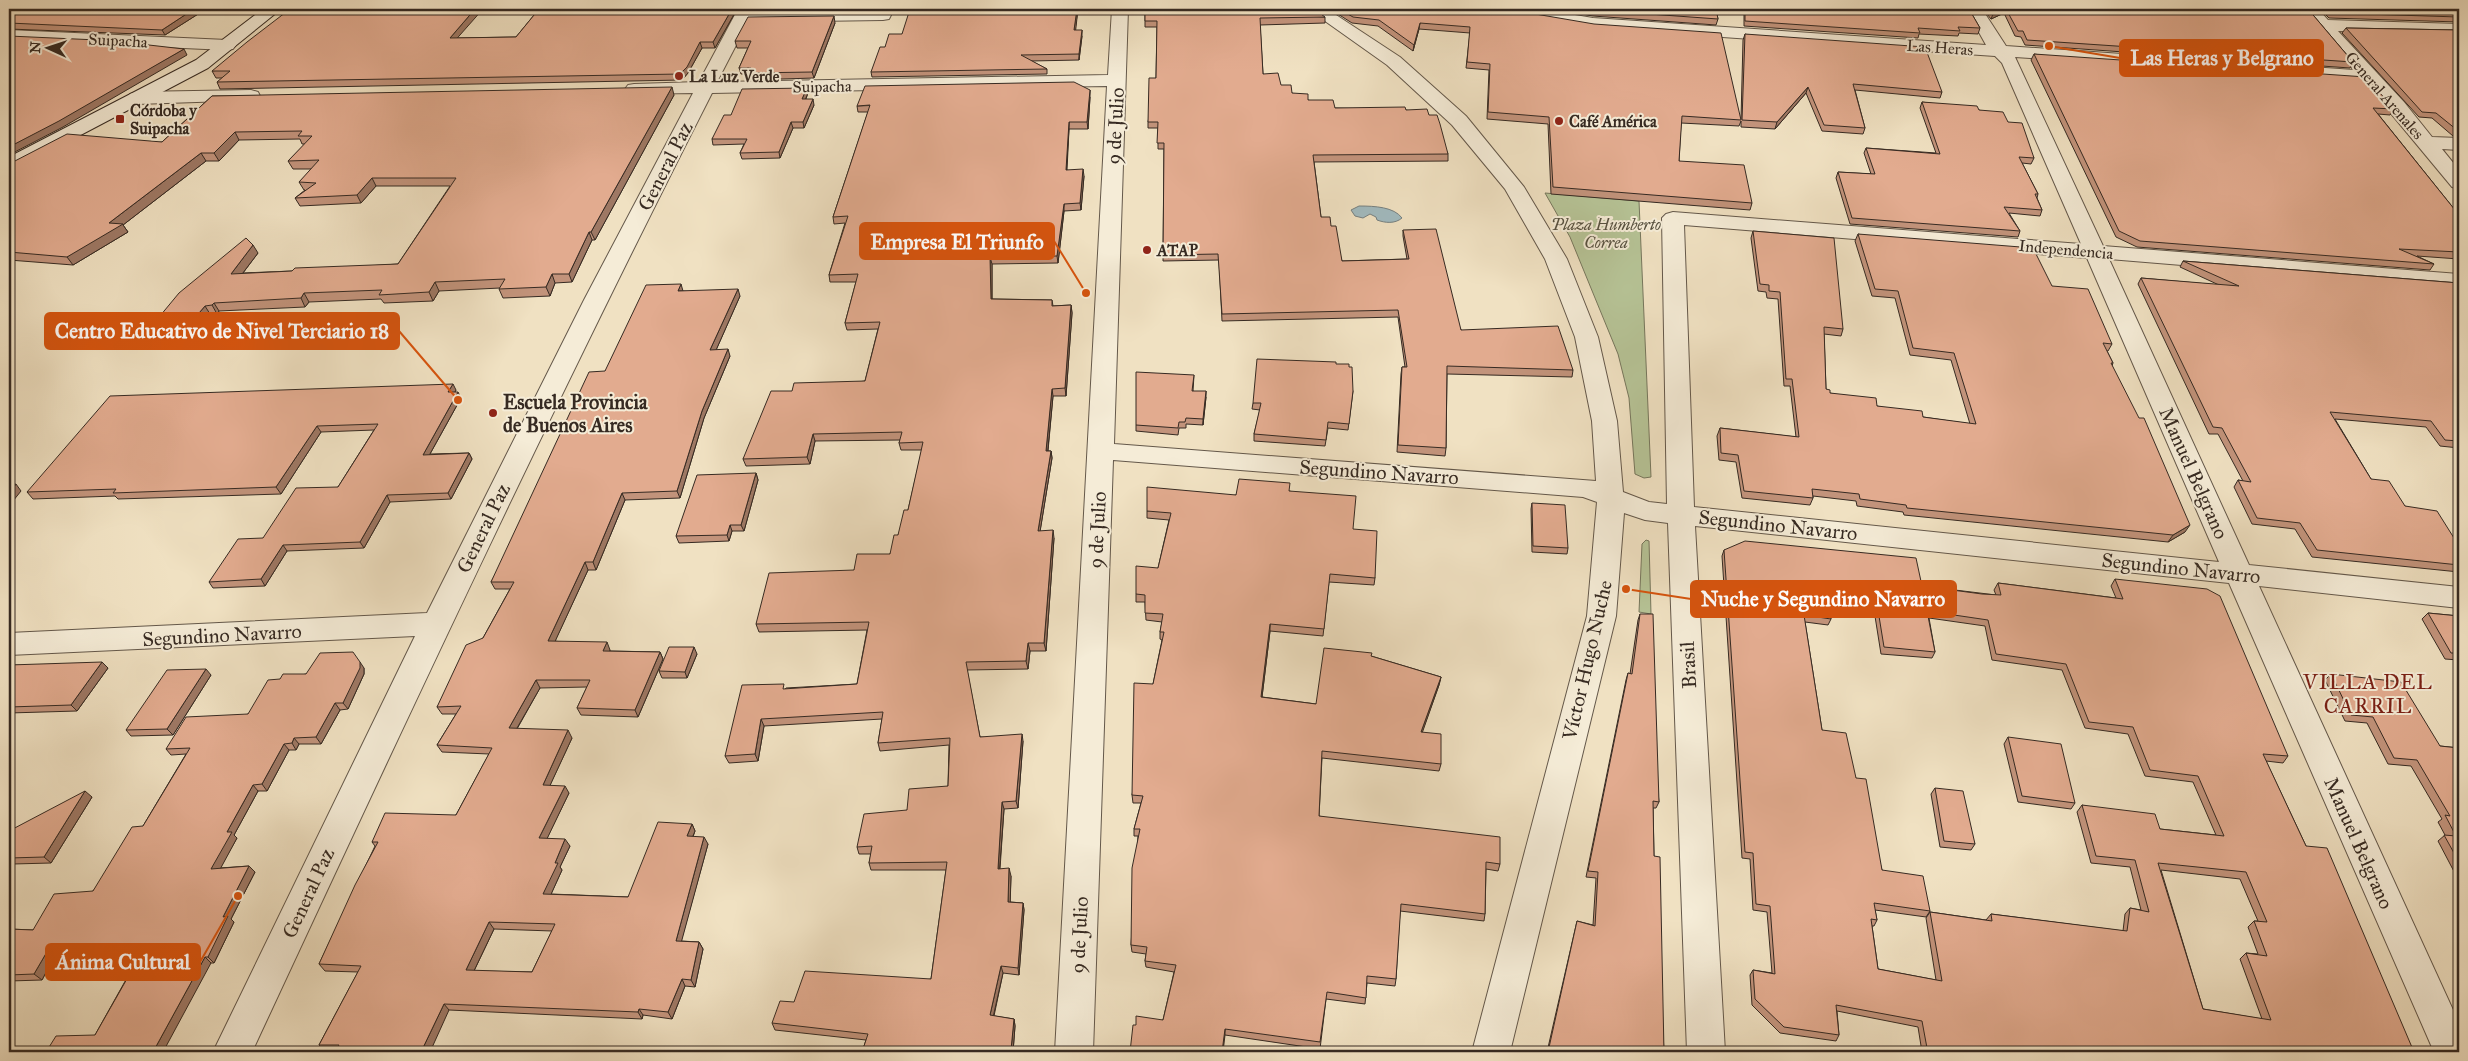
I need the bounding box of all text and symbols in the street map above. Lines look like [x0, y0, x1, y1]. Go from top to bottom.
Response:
north arrow [22, 22, 72, 72]
street label: Suipacha [88, 29, 148, 52]
street label: Las Heras [1906, 36, 1974, 59]
callout: Las Heras y Belgrano [2120, 40, 2323, 76]
text: N [27, 41, 44, 54]
text: Las Heras y Belgrano [2130, 45, 2314, 71]
street label: General Arenales [2341, 48, 2428, 143]
place label: La Luz Verde [689, 67, 780, 86]
marker: La Luz Verde [673, 70, 685, 82]
street label: Suipacha [792, 76, 852, 97]
street label: 9 de Julio [1101, 87, 1130, 165]
place label: Córdoba y Suipacha [130, 101, 198, 139]
place label: Café América [1569, 112, 1658, 131]
marker: Córdoba y Suipacha [114, 113, 126, 125]
marker: Café América [1553, 115, 1565, 127]
street label: General Paz [632, 118, 698, 214]
park label: Plaza Humberto Correa [1551, 215, 1661, 252]
callout: Empresa El Triunfo [860, 223, 1054, 259]
text: Empresa El Triunfo [870, 229, 1044, 255]
street label: Independencia [2018, 236, 2114, 263]
place label: ATAP [1156, 241, 1199, 260]
marker: ATAP [1141, 244, 1153, 256]
callout: Centro Educativo de Nivel Terciario 18 [45, 313, 399, 349]
text: Centro Educativo de Nivel Terciario 18 [55, 318, 389, 344]
place label: Escuela Provincia de Buenos Aires [503, 390, 648, 437]
street label: Manuel Belgrano [2153, 403, 2234, 543]
marker: Escuela Provincia de Buenos Aires [487, 407, 499, 419]
street label: Segundino Navarro [1298, 454, 1459, 491]
street label: General Paz [451, 479, 515, 577]
street label: 9 de Julio [1083, 491, 1112, 569]
street label: Segundino Navarro [1697, 505, 1859, 546]
street label: Segundino Navarro [2100, 548, 2262, 589]
street label: Víctor Hugo Nuche [1557, 578, 1618, 743]
callout: Nuche y Segundino Navarro [1691, 581, 1956, 617]
text: Nuche y Segundino Navarro [1701, 586, 1945, 612]
street label: Segundino Navarro [142, 619, 302, 652]
street label: Brasil [1675, 640, 1701, 689]
district label: VILLA DEL CARRIL [2302, 669, 2433, 719]
street label: Manuel Belgrano [2318, 773, 2399, 913]
street label: General Paz [277, 844, 339, 942]
street label: 9 de Julio [1065, 896, 1094, 974]
callout: Ánima Cultural [46, 944, 200, 980]
text: Ánima Cultural [54, 948, 192, 975]

